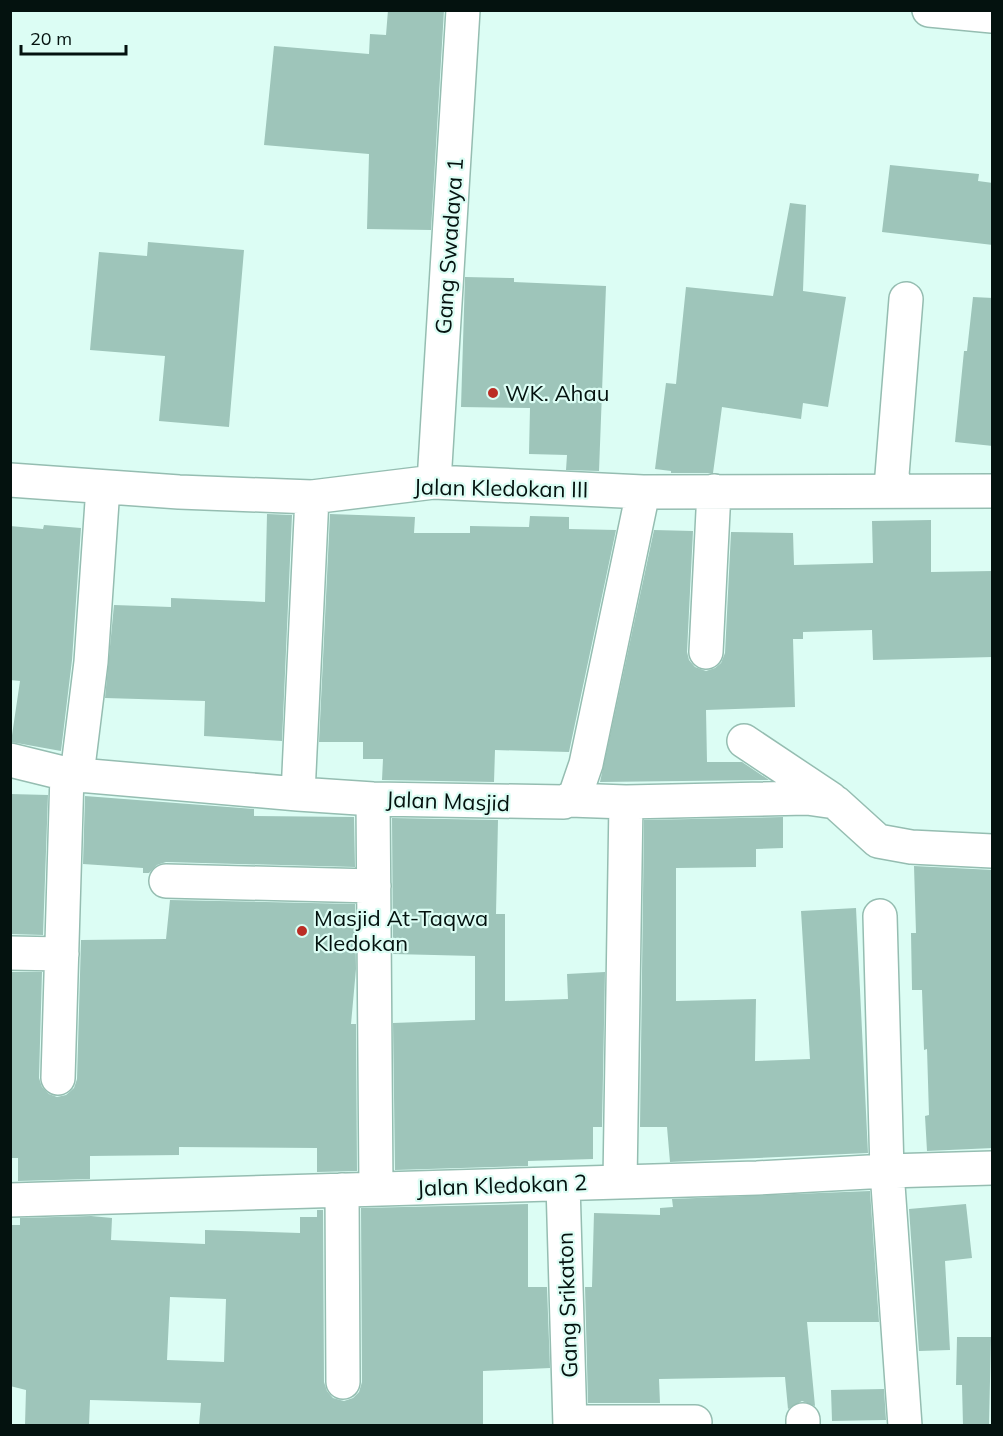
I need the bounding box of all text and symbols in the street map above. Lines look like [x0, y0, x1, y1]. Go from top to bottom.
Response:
scale bar [21, 18, 126, 56]
text: 20 m [30, 27, 72, 50]
street label: Gang Swadaya 1 [429, 157, 469, 335]
place label: WK. Ahau [505, 379, 609, 407]
marker: WK. Ahau [486, 386, 500, 400]
street label: Jalan Kledokan III [413, 472, 589, 504]
street label: Jalan Masjid [385, 785, 511, 817]
place label: Masjid At-Taqwa Kledokan [314, 904, 488, 957]
marker: Masjid At-Taqwa Kledokan [295, 924, 309, 938]
street label: Jalan Kledokan 2 [416, 1168, 588, 1202]
street label: Gang Srikaton [550, 1232, 584, 1378]

